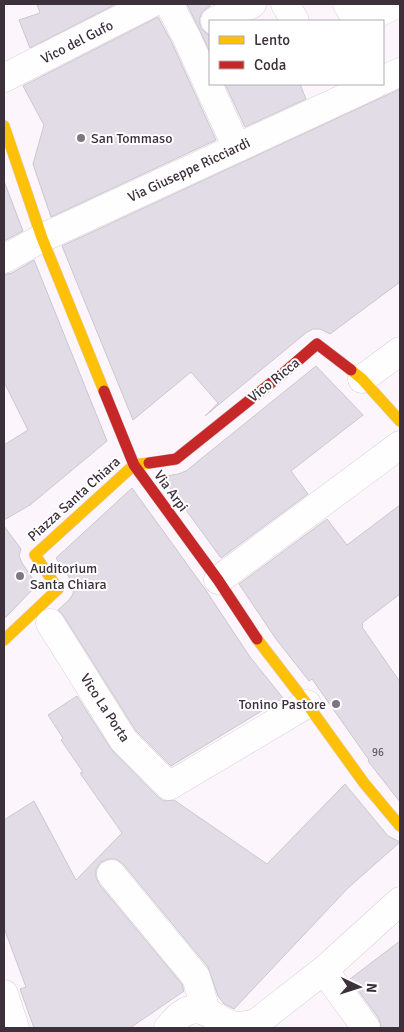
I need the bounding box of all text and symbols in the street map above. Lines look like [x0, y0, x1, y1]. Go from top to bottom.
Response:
street label: Vico del Gufo [38, 17, 116, 67]
legend [209, 20, 384, 85]
text: Lento [254, 31, 290, 49]
text: Coda [254, 56, 286, 74]
place label: San Tommaso [91, 130, 172, 147]
marker: San Tommaso [75, 132, 87, 144]
street label: Via Giuseppe Ricciardi [125, 134, 253, 206]
street label: Vico Ricca [245, 354, 303, 406]
street label: Piazza Santa Chiara [24, 453, 124, 545]
street label: Via Arpi [150, 467, 192, 515]
place label: Auditorium Santa Chiara [30, 560, 107, 593]
marker: Auditorium Santa Chiara [14, 570, 26, 582]
street label: Vico La Porta [77, 671, 133, 745]
place label: Tonino Pastore [239, 696, 326, 713]
marker: Tonino Pastore [330, 698, 342, 710]
house number: 96 [372, 746, 384, 759]
north arrow [334, 962, 384, 1012]
text: N [363, 982, 380, 993]

